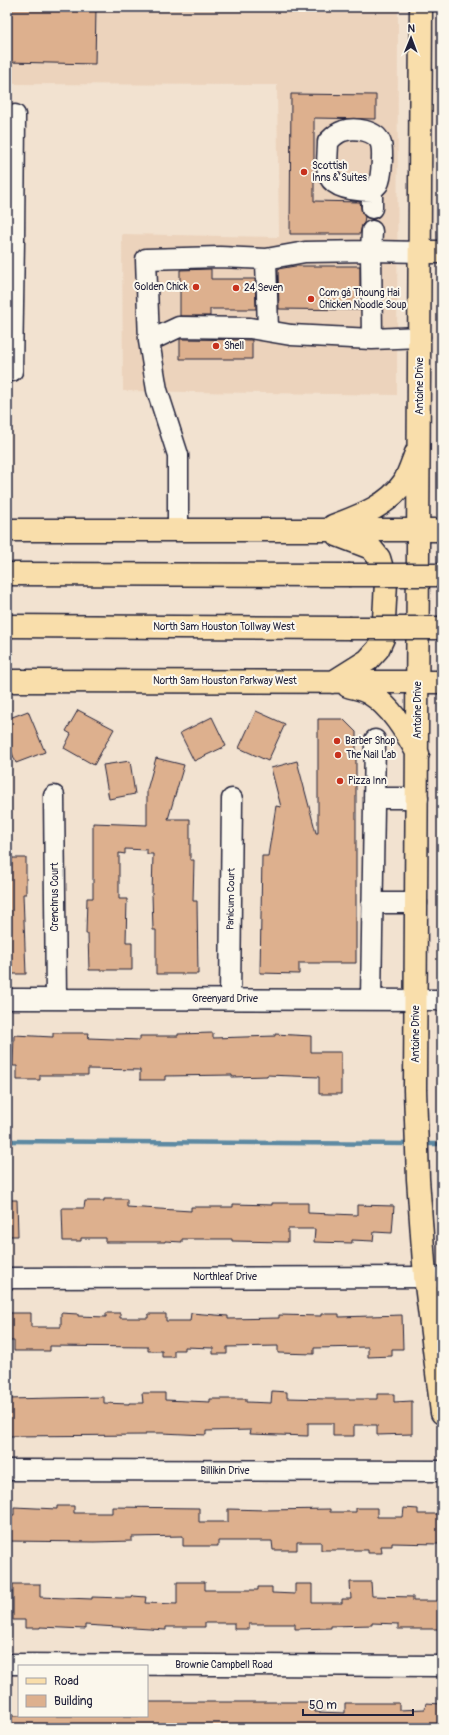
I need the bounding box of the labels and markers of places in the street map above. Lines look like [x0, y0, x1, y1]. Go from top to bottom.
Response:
place label: Scottish Inns & Suites [312, 160, 368, 184]
marker: Scottish Inns & Suites [299, 167, 309, 177]
place label: Golden Chick [134, 281, 189, 293]
marker: Golden Chick [191, 282, 201, 292]
place label: 24 Seven [244, 282, 284, 294]
marker: 24 Seven [231, 283, 241, 293]
place label: Com gá Thoung Hai Chicken Noodle Soup [319, 287, 407, 311]
marker: Com gá Thoung Hai Chicken Noodle Soup [306, 294, 316, 304]
place label: Shell [224, 340, 244, 352]
marker: Shell [211, 341, 221, 351]
place label: Barber Shop [345, 735, 395, 747]
marker: Barber Shop [332, 736, 342, 746]
place label: The Nail Lab [346, 749, 396, 761]
marker: The Nail Lab [333, 750, 343, 760]
place label: Pizza Inn [348, 775, 387, 787]
marker: Pizza Inn [335, 776, 345, 786]

